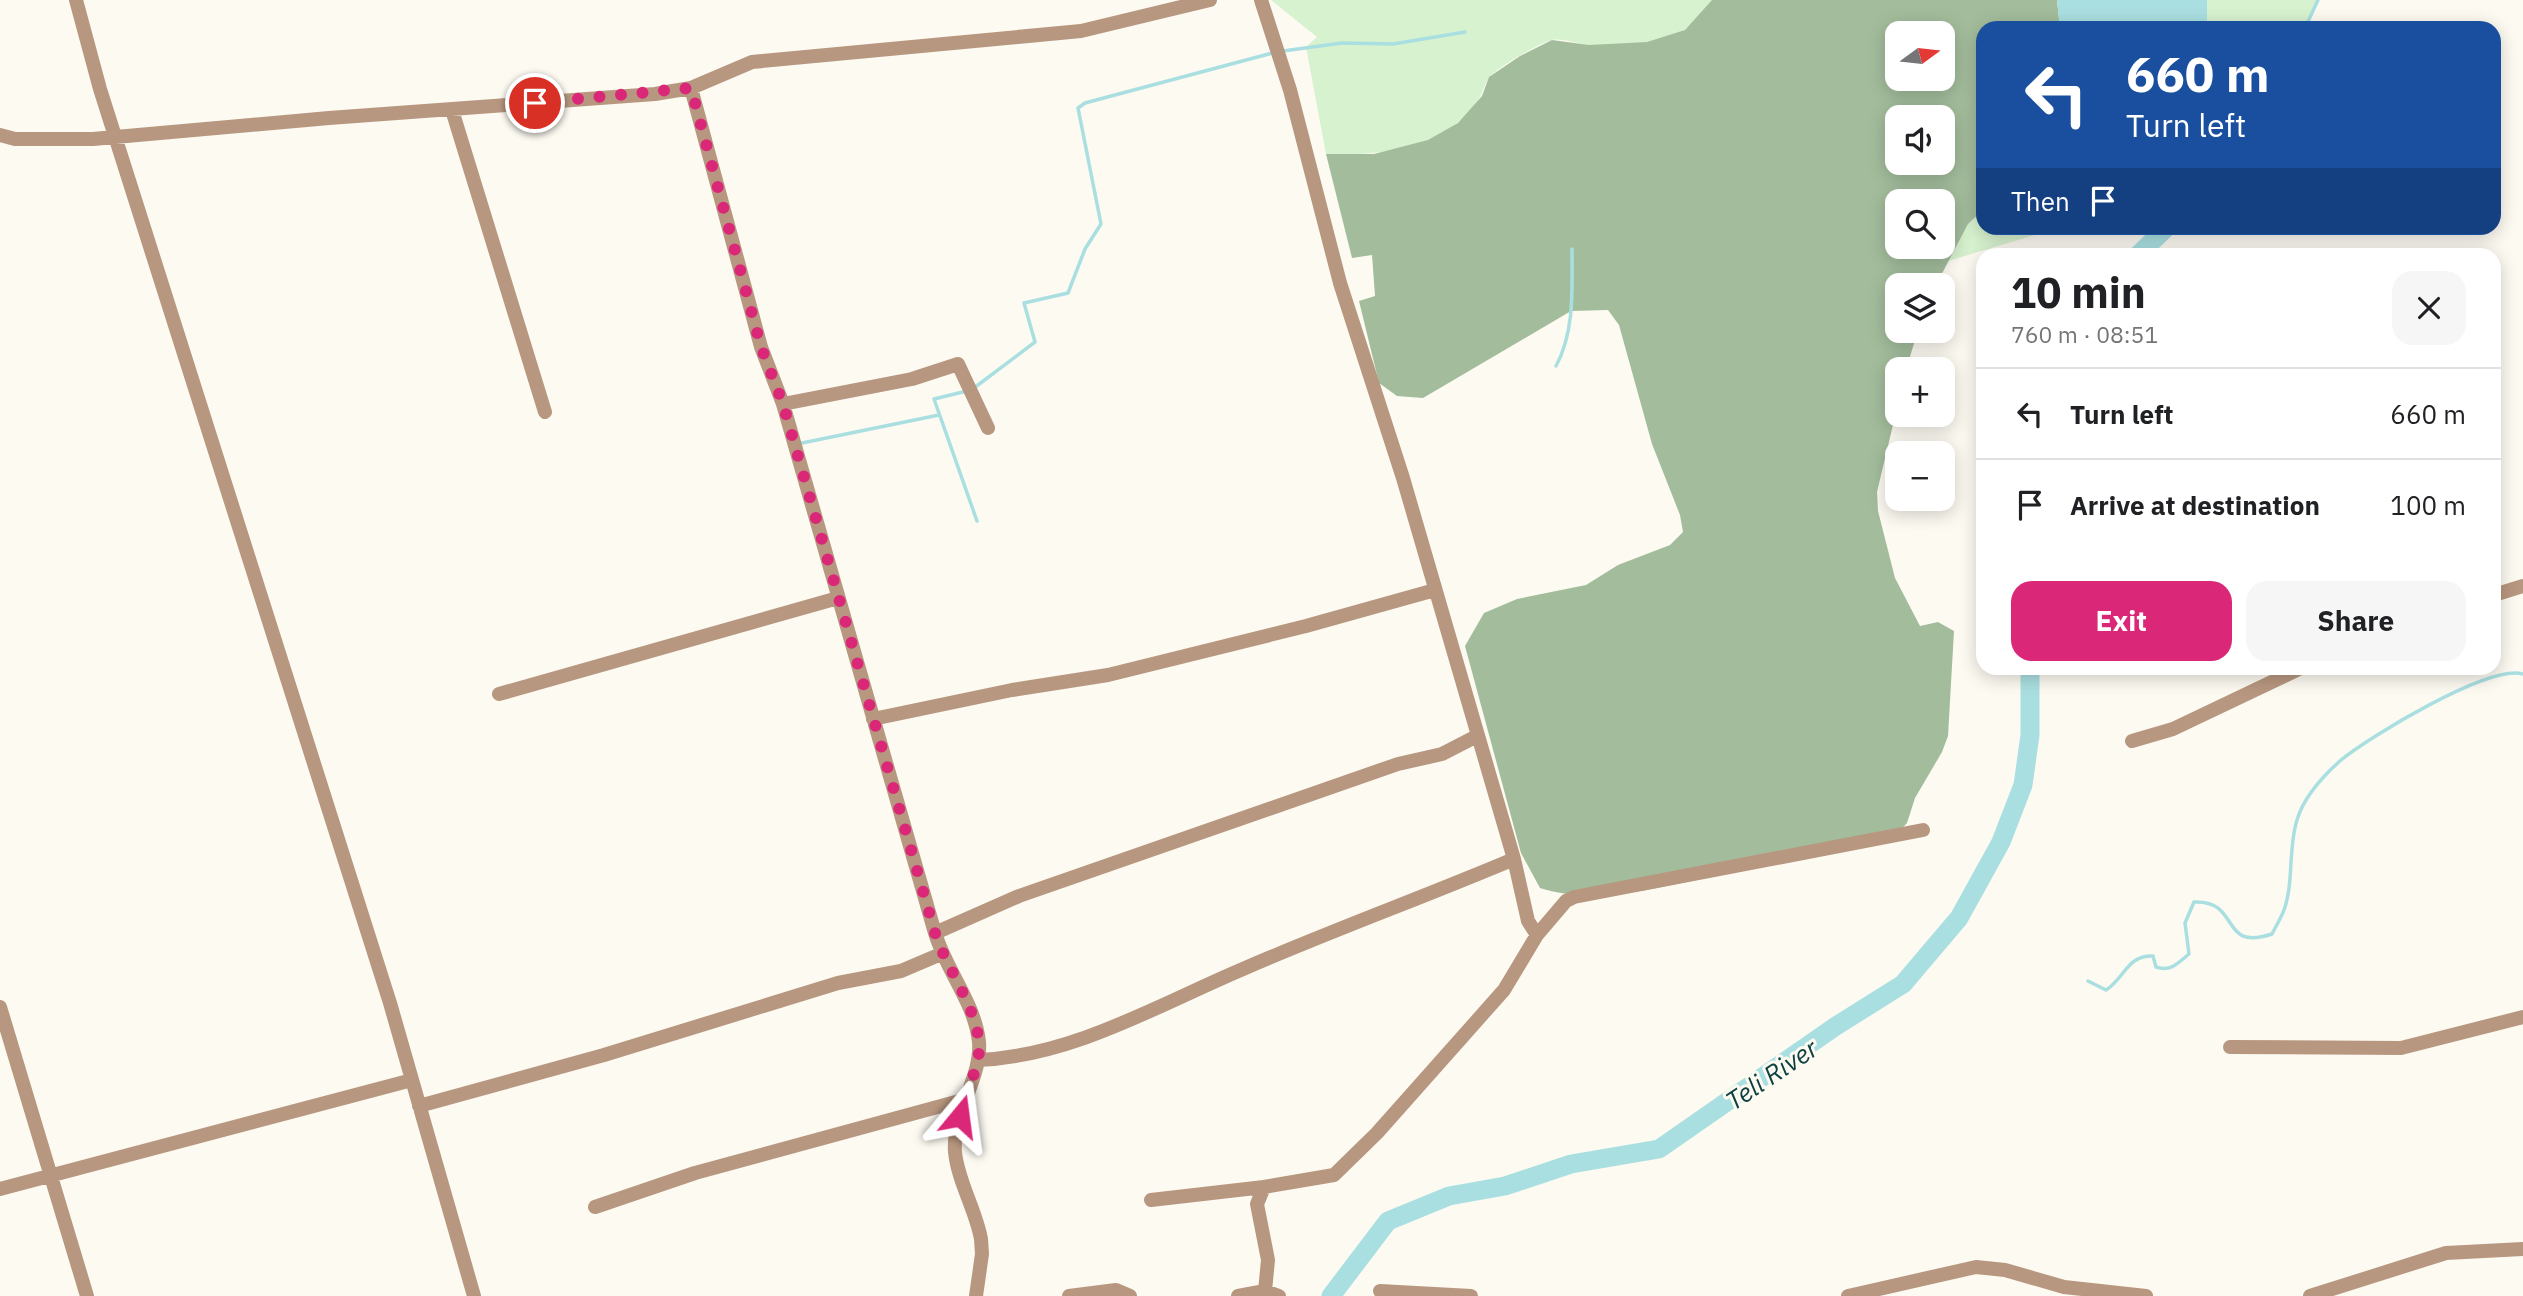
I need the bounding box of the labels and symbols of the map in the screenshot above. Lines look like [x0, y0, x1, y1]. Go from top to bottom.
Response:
north arrow [1885, 21, 1955, 91]
pin [505, 73, 565, 133]
water label: Teli River [1718, 1030, 1825, 1117]
position arrow [923, 1079, 997, 1153]

